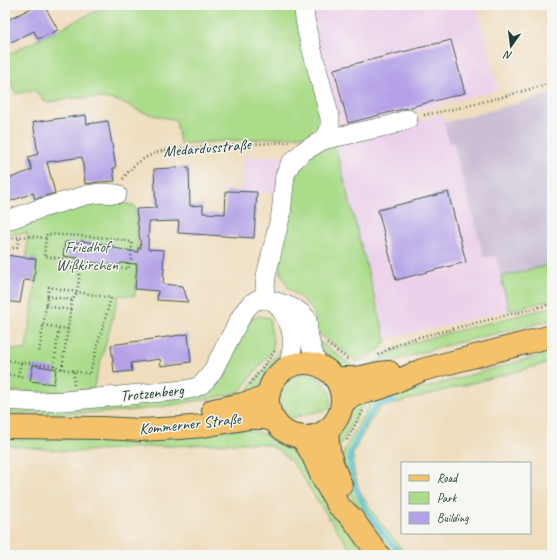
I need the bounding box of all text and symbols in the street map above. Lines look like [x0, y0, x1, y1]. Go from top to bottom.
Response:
north arrow [491, 26, 531, 66]
text: N [501, 48, 514, 63]
street label: Medardusstraße [162, 134, 253, 162]
park label: Friedhof Wißkirchen [56, 237, 119, 275]
street label: Trotzenberg [119, 380, 186, 406]
street label: Kommerner Straße [138, 409, 243, 439]
legend [401, 462, 531, 534]
text: Road [437, 470, 459, 486]
text: Park [437, 490, 458, 506]
text: Building [437, 510, 469, 526]

